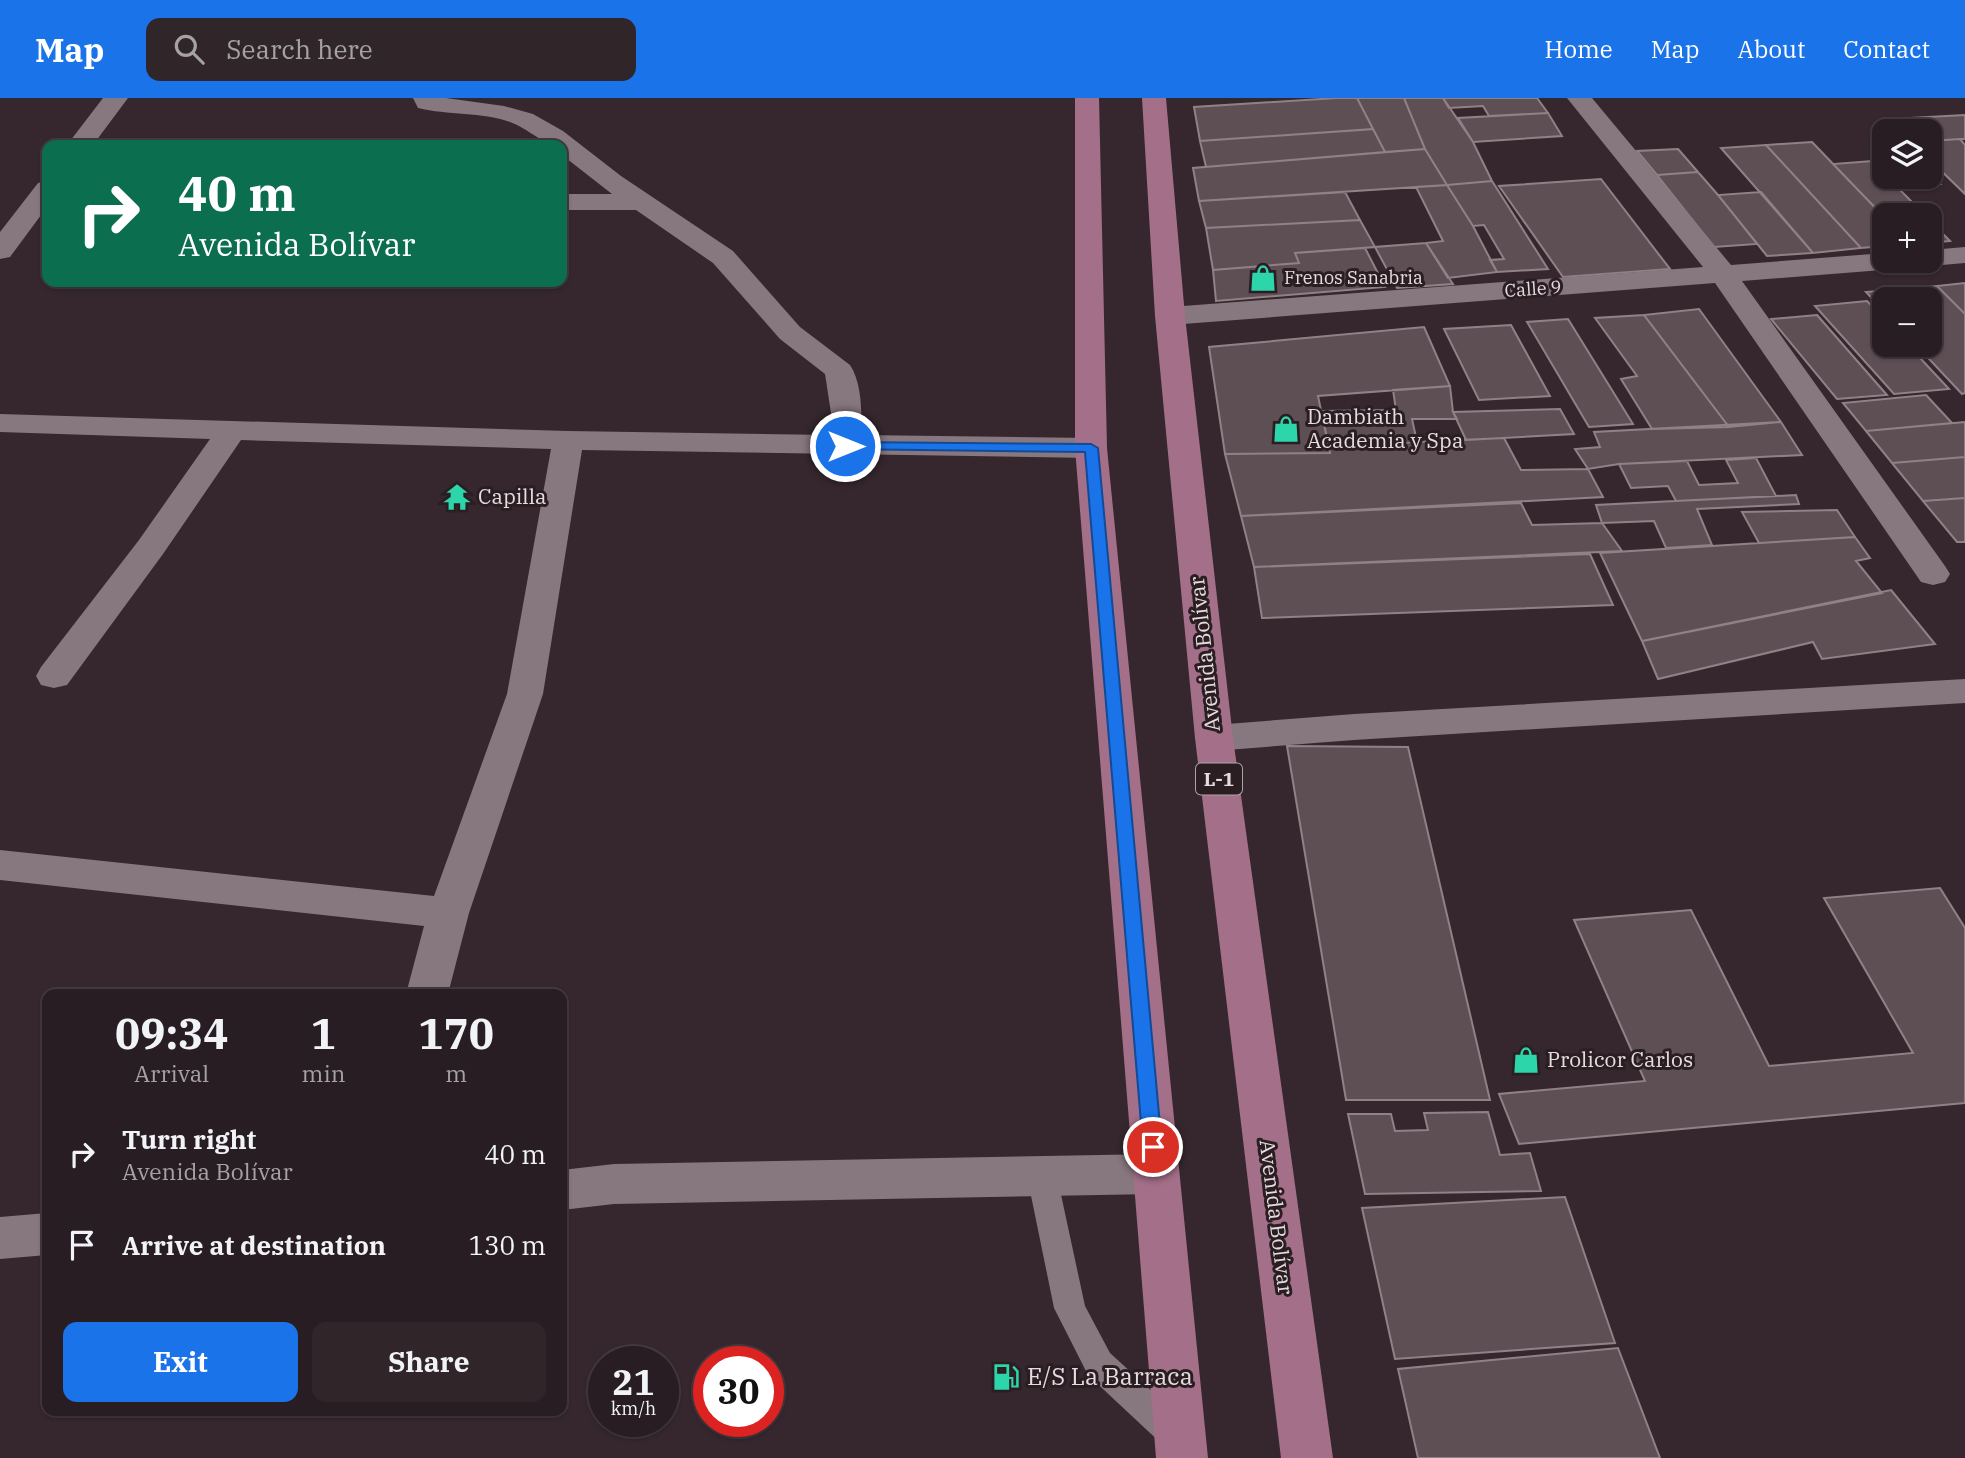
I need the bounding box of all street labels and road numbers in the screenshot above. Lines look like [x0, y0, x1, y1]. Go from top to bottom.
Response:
street label: Calle 9 [1504, 275, 1562, 302]
street label: Avenida Bolívar [1182, 574, 1226, 733]
road number: L-1 [1196, 764, 1242, 794]
street label: Avenida Bolívar [1254, 1138, 1300, 1297]

